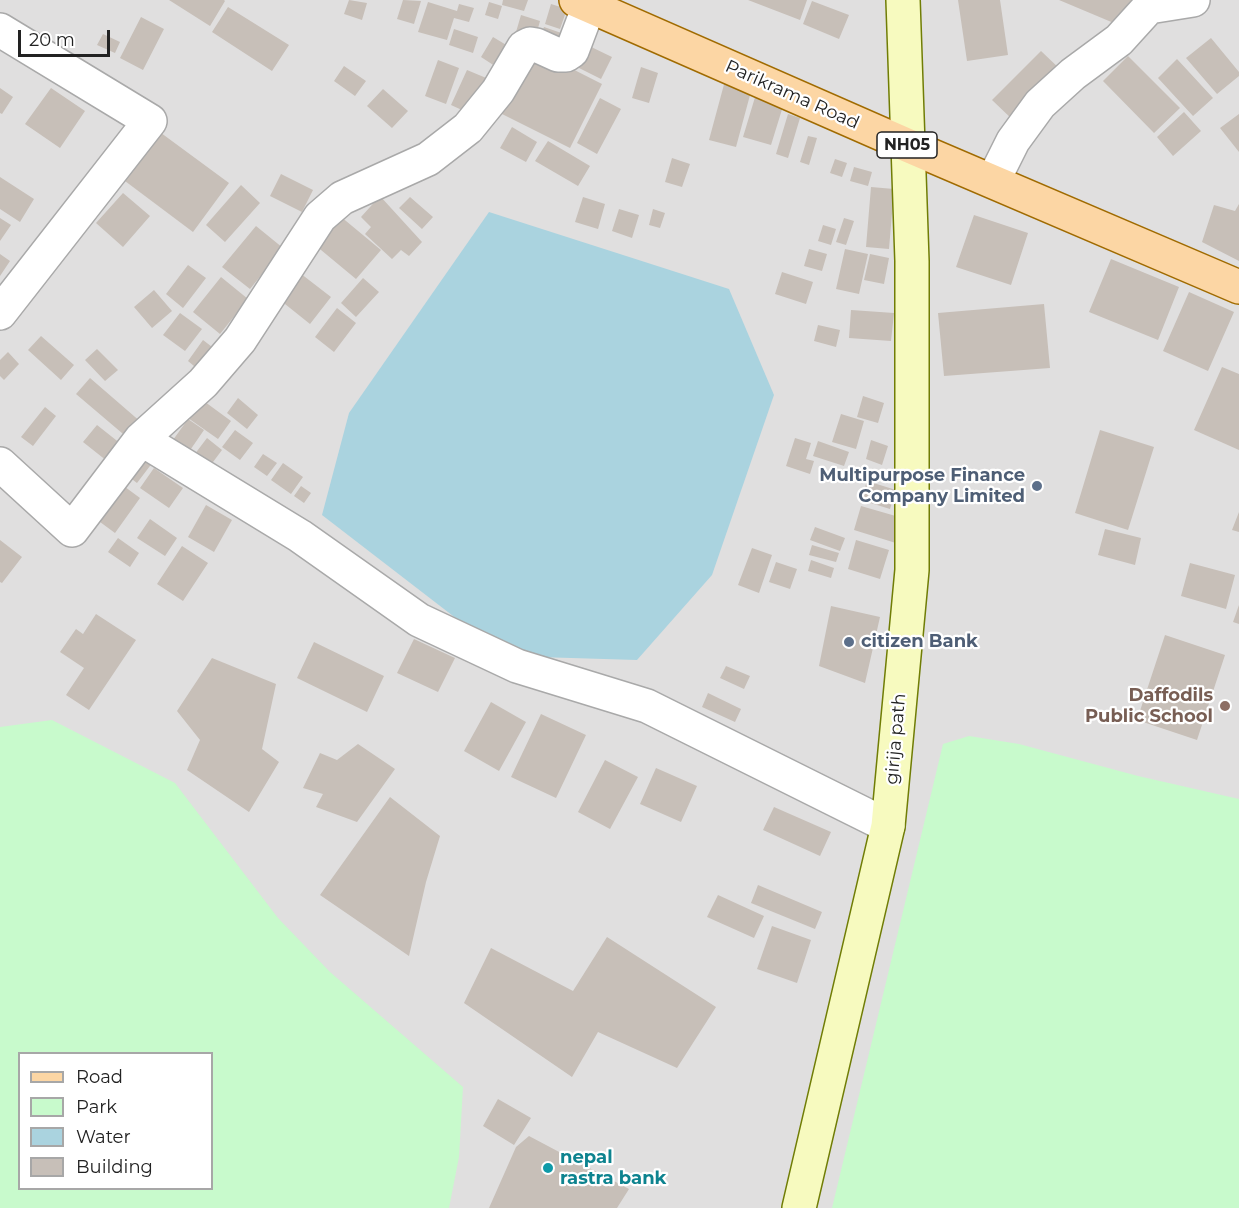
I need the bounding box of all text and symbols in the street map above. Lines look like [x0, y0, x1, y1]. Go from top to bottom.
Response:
scale bar [21, 18, 112, 56]
text: 20 m [29, 29, 75, 51]
street label: Parikrama Road [722, 56, 862, 134]
road number: NH05 [877, 132, 937, 158]
place label: Multipurpose Finance Company Limited [819, 465, 1025, 508]
marker: Multipurpose Finance Company Limited [1030, 479, 1044, 493]
place label: citizen Bank [861, 631, 978, 653]
marker: citizen Bank [842, 635, 856, 649]
place label: Daffodils Public School [1085, 685, 1213, 728]
street label: girija path [881, 692, 911, 786]
marker: Daffodils Public School [1218, 699, 1232, 713]
legend [18, 1052, 213, 1190]
text: Road [76, 1066, 123, 1088]
text: Park [76, 1096, 117, 1118]
text: Water [76, 1126, 131, 1148]
place label: nepal rastra bank [560, 1147, 666, 1190]
text: Building [76, 1156, 153, 1178]
marker: nepal rastra bank [541, 1161, 555, 1175]

